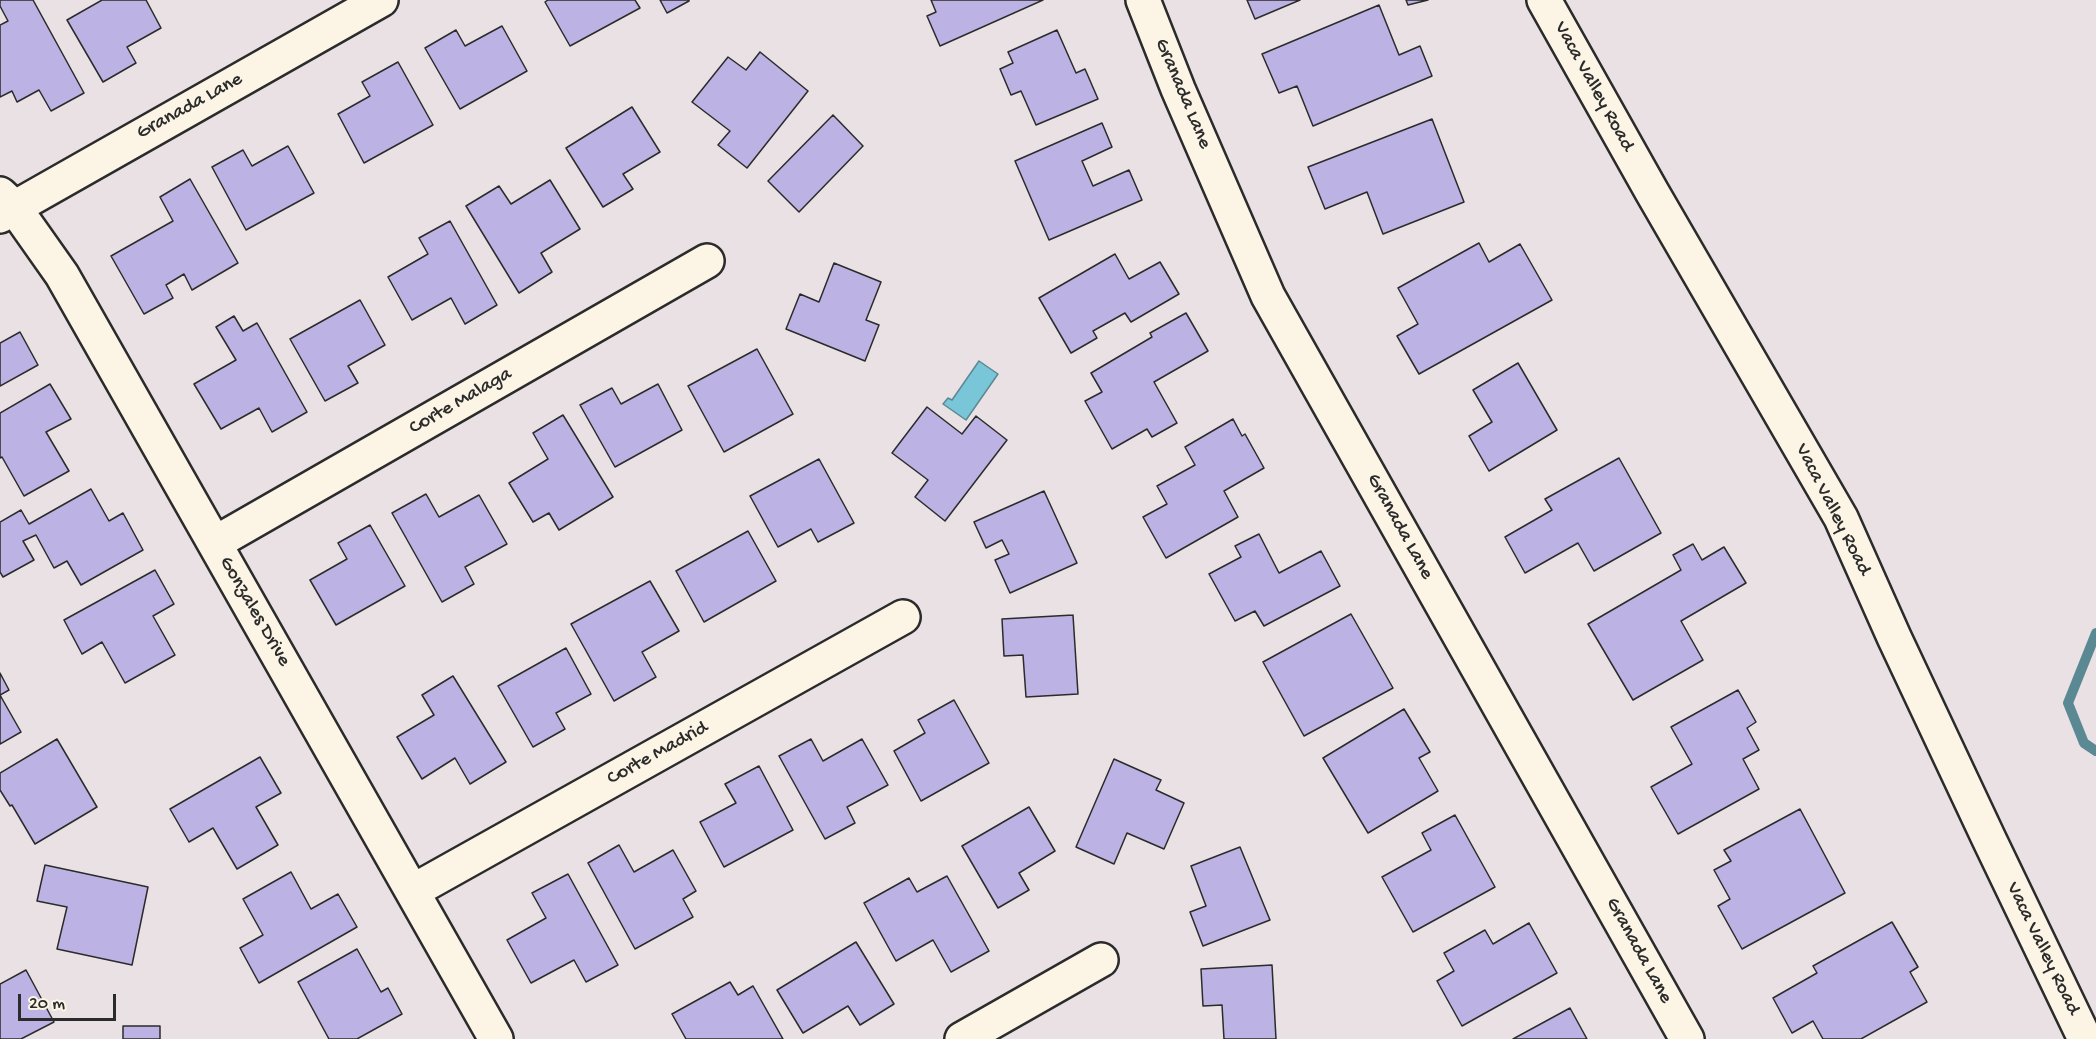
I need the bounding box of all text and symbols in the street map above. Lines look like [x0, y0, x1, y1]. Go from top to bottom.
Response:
street label: Vaca Valley Road [1547, 18, 1639, 156]
street label: Granada Lane [1148, 35, 1216, 153]
street label: Granada Lane [133, 68, 247, 146]
street label: Corte Malaga [405, 363, 517, 441]
street label: Vaca Valley Road [1789, 440, 1875, 580]
street label: Granada Lane [1360, 470, 1438, 584]
street label: Gonzales Drive [213, 553, 295, 671]
street label: Corte Madrid [603, 717, 713, 791]
street label: Vaca Valley Road [2000, 879, 2084, 1019]
street label: Granada Lane [1599, 894, 1677, 1008]
scale bar [21, 982, 118, 1020]
text: 20 m [29, 994, 65, 1015]

